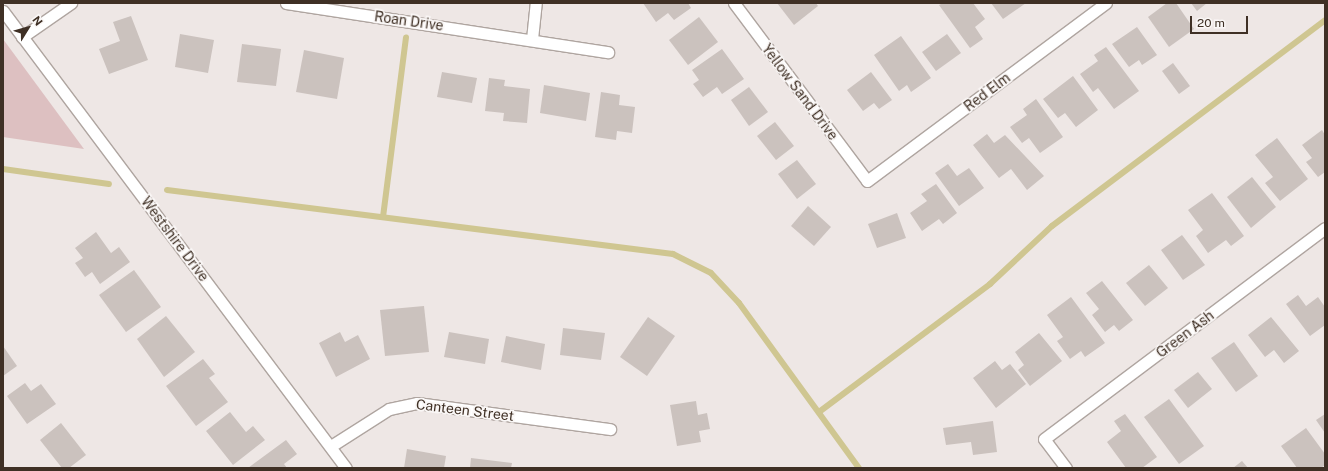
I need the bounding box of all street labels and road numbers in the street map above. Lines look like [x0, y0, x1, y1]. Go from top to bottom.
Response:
street label: Roan Drive [373, 8, 445, 34]
street label: Yellow Sand Drive [758, 41, 842, 143]
street label: Red Elm [960, 69, 1014, 115]
street label: Westshire Drive [138, 193, 212, 285]
street label: Green Ash [1153, 307, 1217, 361]
street label: Canteen Street [415, 396, 515, 424]

